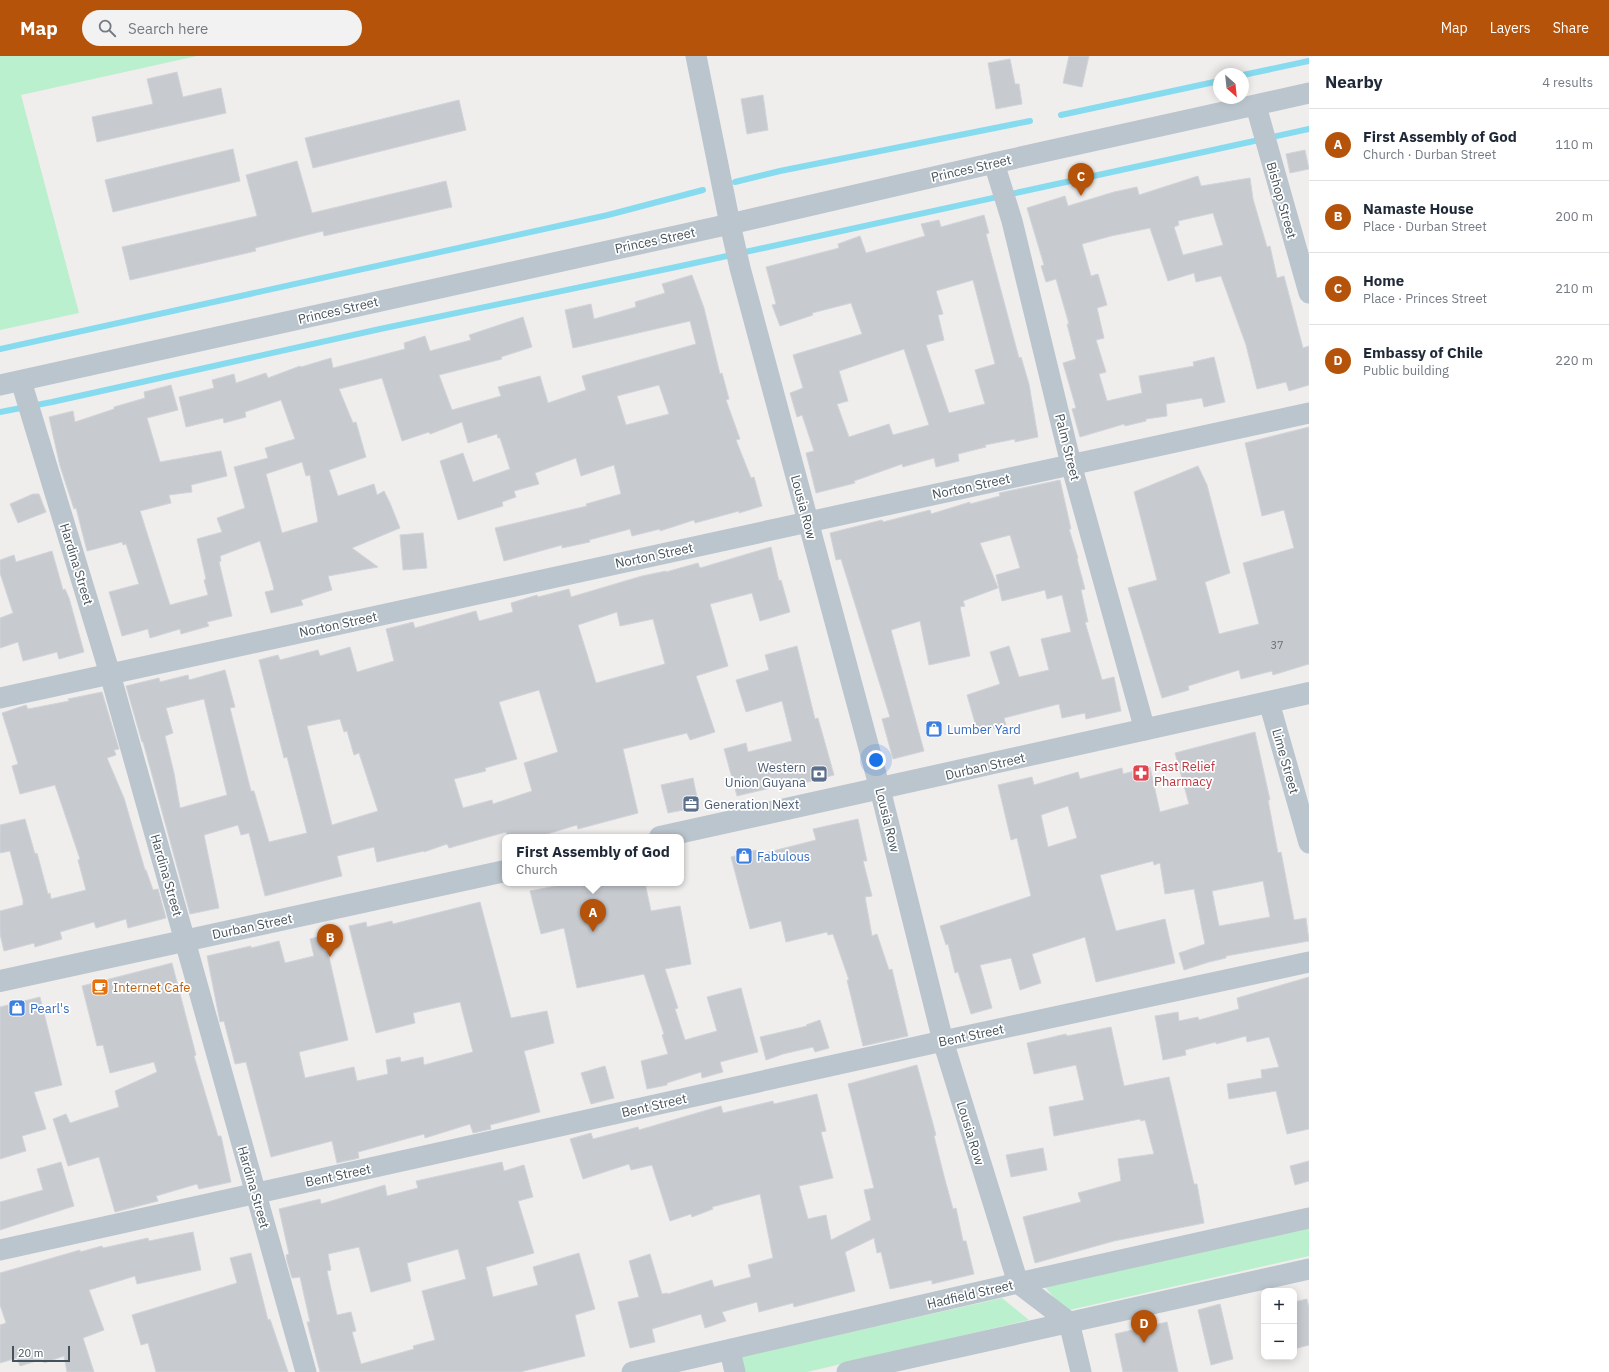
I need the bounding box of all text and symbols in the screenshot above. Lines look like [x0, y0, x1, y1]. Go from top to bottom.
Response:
search box [82, 10, 362, 46]
text: Map [20, 16, 58, 40]
icon: search [96, 17, 118, 39]
text: Search here [128, 19, 208, 38]
text: Map [1441, 19, 1468, 37]
text: Layers [1490, 19, 1531, 37]
text: Share [1553, 19, 1589, 37]
north arrow [1213, 68, 1249, 104]
text: Nearby [1325, 71, 1383, 93]
text: 4 results [1542, 74, 1593, 91]
text: First Assembly of God [1363, 127, 1517, 146]
text: A [1334, 136, 1342, 153]
text: 110 m [1555, 136, 1593, 153]
text: Church · Durban Street [1363, 146, 1496, 163]
street label: Princes Street [929, 151, 1013, 186]
street label: Bishop Street [1262, 160, 1301, 240]
pin: C [1068, 163, 1094, 196]
text: Namaste House [1363, 199, 1474, 218]
text: B [1334, 208, 1342, 225]
text: 200 m [1555, 208, 1593, 225]
text: Place · Durban Street [1363, 218, 1487, 235]
street label: Princes Street [613, 224, 697, 257]
text: Home [1363, 271, 1404, 290]
text: C [1334, 280, 1342, 297]
text: 210 m [1555, 280, 1593, 297]
text: Place · Princes Street [1363, 290, 1487, 307]
street label: Princes Street [296, 293, 380, 328]
text: Embassy of Chile [1363, 343, 1483, 362]
text: D [1333, 352, 1343, 369]
text: 220 m [1555, 352, 1593, 369]
text: Public building [1363, 362, 1449, 379]
street label: Palm Street [1051, 412, 1084, 482]
street label: Norton Street [931, 470, 1012, 503]
street label: Lousia Row [787, 473, 820, 541]
street label: Hardina Street [56, 521, 97, 607]
street label: Norton Street [614, 539, 695, 572]
street label: Norton Street [298, 608, 379, 641]
house number: 37 [1270, 638, 1284, 652]
shop icon: Lumber Yard [924, 719, 944, 739]
place label: Lumber Yard [947, 721, 1021, 738]
street label: Lime Street [1268, 727, 1303, 796]
street label: Durban Street [944, 749, 1027, 784]
your location [866, 750, 886, 770]
place label: Fast Relief Pharmacy [1154, 758, 1215, 790]
place label: Western Union Guyana [725, 759, 806, 791]
pharmacy icon: Fast Relief Pharmacy [1131, 763, 1151, 783]
bank icon: Western Union Guyana [809, 764, 829, 784]
street label: Lousia Row [871, 786, 904, 854]
office icon: Generation Next [681, 794, 701, 814]
place label: Generation Next [704, 796, 799, 813]
street label: Hardina Street [147, 832, 186, 918]
popup [502, 834, 684, 886]
text: First Assembly of God [516, 842, 670, 861]
shop icon: Fabulous [734, 846, 754, 866]
place label: Fabulous [757, 848, 810, 865]
text: Church [516, 861, 558, 878]
pin: A [580, 899, 606, 932]
street label: Durban Street [210, 910, 294, 943]
pin: B [317, 924, 343, 957]
cafe icon: Internet Cafe [90, 977, 110, 997]
place label: Internet Cafe [113, 979, 190, 996]
shop icon: Pearl's [7, 998, 27, 1018]
place label: Pearl's [30, 1000, 69, 1017]
street label: Bent Street [937, 1020, 1005, 1051]
street label: Bent Street [620, 1090, 688, 1121]
street label: Lousia Row [953, 1099, 988, 1167]
street label: Hardina Street [234, 1144, 273, 1230]
street label: Bent Street [304, 1160, 372, 1191]
street label: Hadfield Street [925, 1276, 1015, 1313]
map controls [1261, 1288, 1297, 1360]
button: + [1261, 1288, 1297, 1324]
pin: D [1131, 1310, 1157, 1343]
button: − [1261, 1324, 1297, 1360]
scale bar [12, 1344, 70, 1363]
text: 20 m [18, 1346, 43, 1360]

